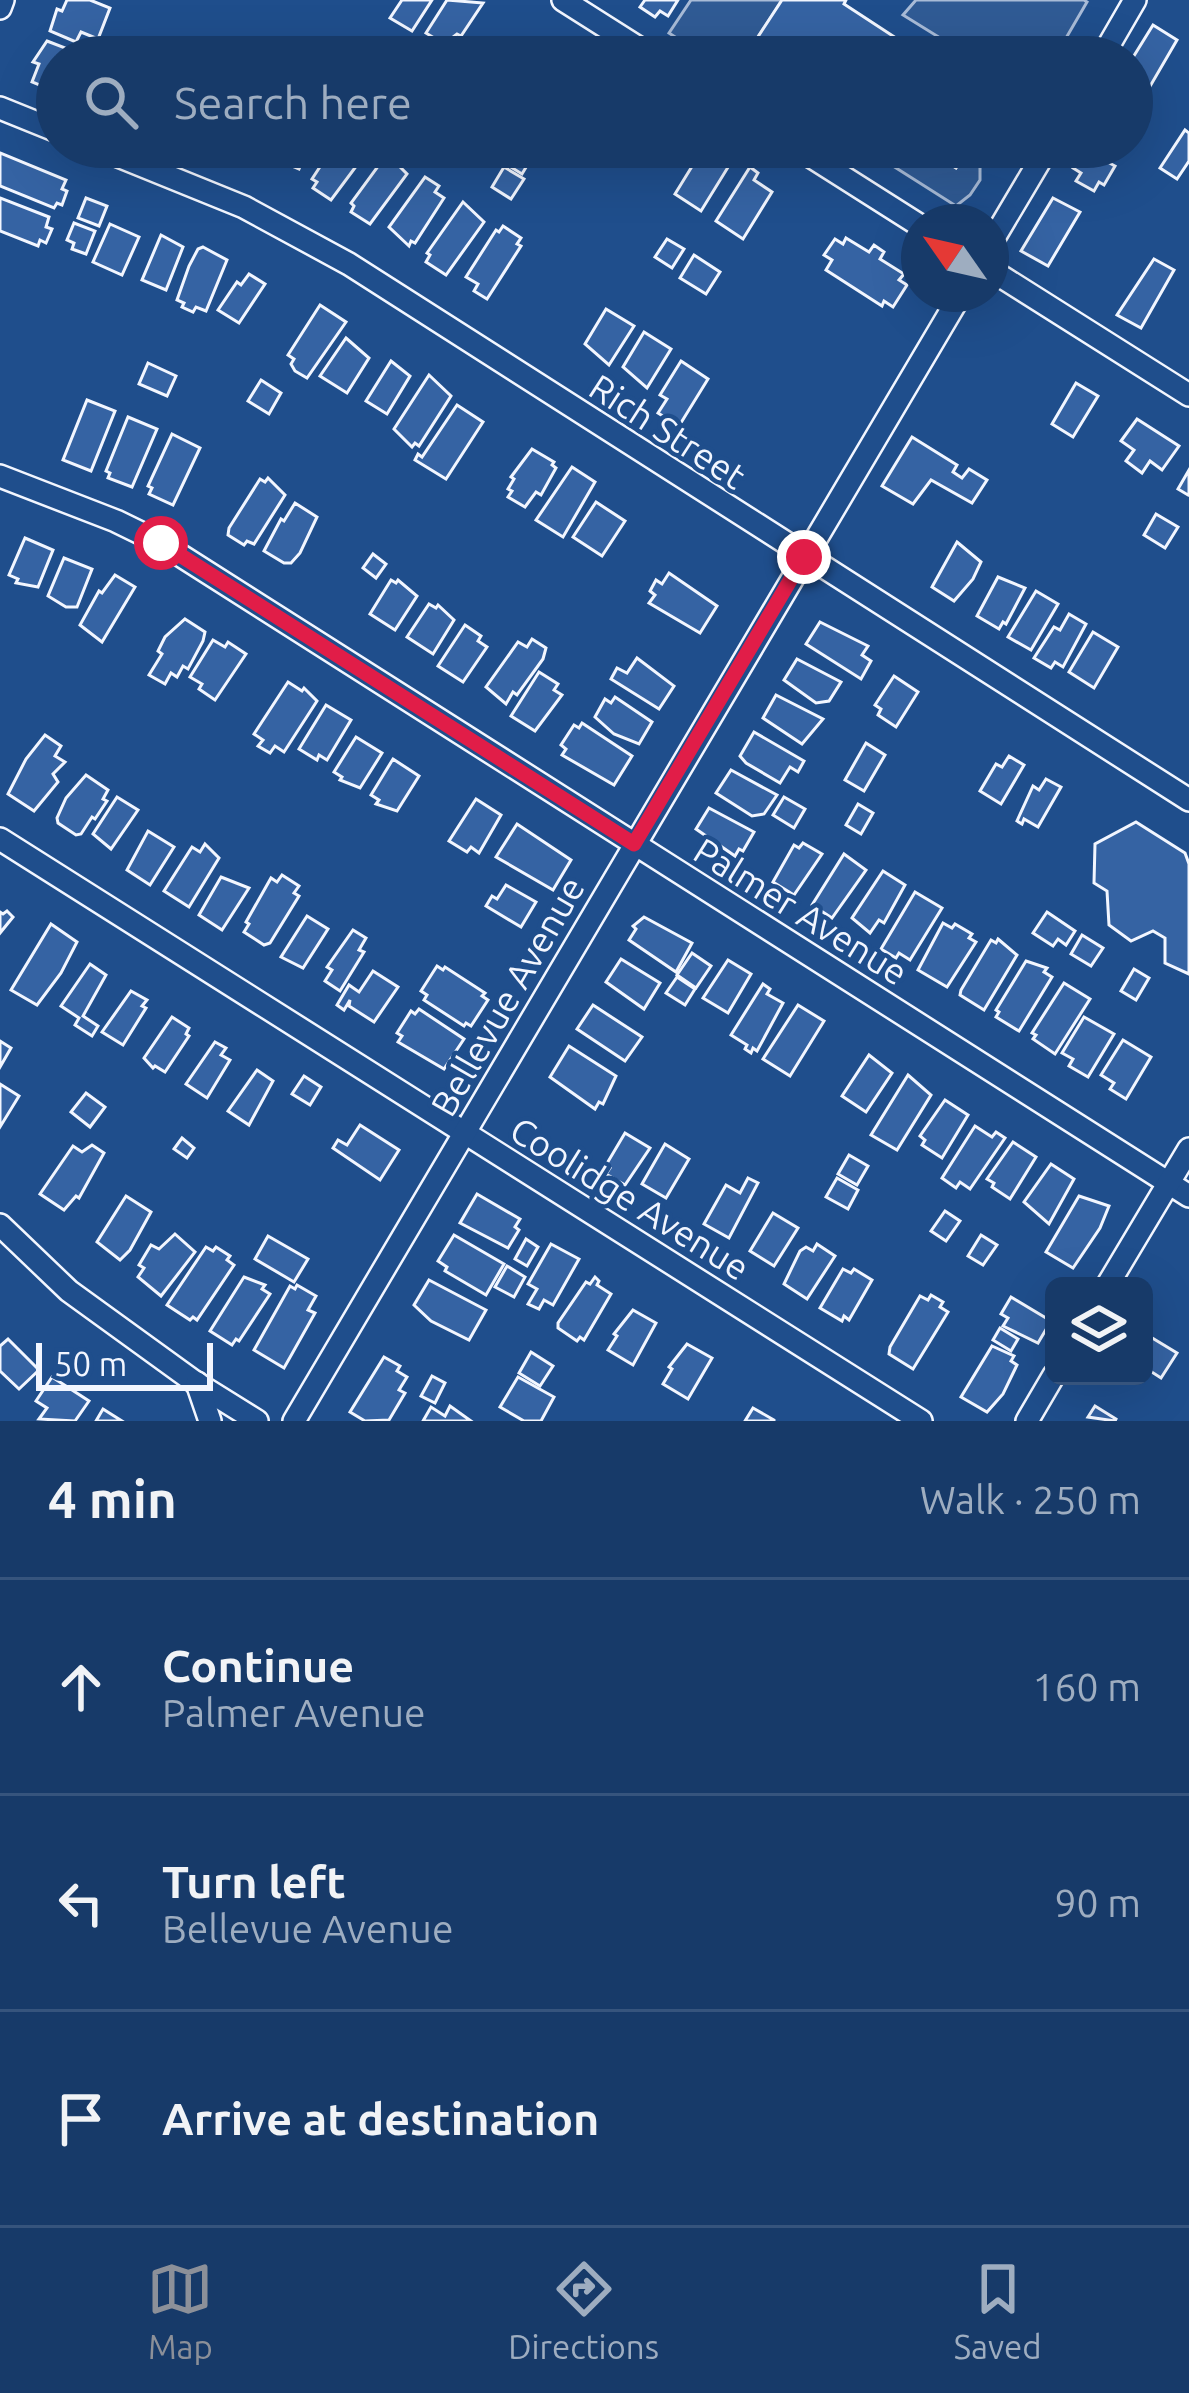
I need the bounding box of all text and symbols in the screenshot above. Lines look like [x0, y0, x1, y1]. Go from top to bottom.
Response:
search box [36, 36, 1153, 168]
icon: search [78, 69, 144, 135]
text: Search here [174, 77, 412, 128]
north arrow [901, 204, 1009, 312]
street label: Rich Street [583, 366, 753, 496]
route start [134, 516, 188, 570]
route end [777, 530, 831, 584]
street label: Palmer Avenue [687, 829, 915, 993]
street label: Bellevue Avenue [422, 869, 592, 1123]
street label: Coolidge Avenue [503, 1108, 757, 1288]
map controls [1045, 1277, 1153, 1385]
button: layers [1045, 1277, 1153, 1385]
scale bar [36, 1337, 213, 1390]
text: 50 m [54, 1345, 127, 1382]
text: 4 min [48, 1470, 177, 1528]
text: Walk · 250 m [920, 1478, 1141, 1521]
text: Continue [162, 1640, 354, 1691]
icon: ahead [48, 1654, 114, 1720]
text: 160 m [1032, 1665, 1141, 1708]
text: Palmer Avenue [162, 1691, 426, 1734]
text: Turn left [162, 1856, 346, 1907]
icon: left [48, 1870, 114, 1936]
text: 90 m [1054, 1881, 1141, 1924]
text: Bellevue Avenue [162, 1907, 453, 1950]
icon: arrive [48, 2086, 114, 2152]
text: Arrive at destination [162, 2093, 599, 2144]
tab: Map [147, 2256, 213, 2365]
tab: Directions [508, 2256, 659, 2365]
tab: Saved [954, 2256, 1042, 2365]

